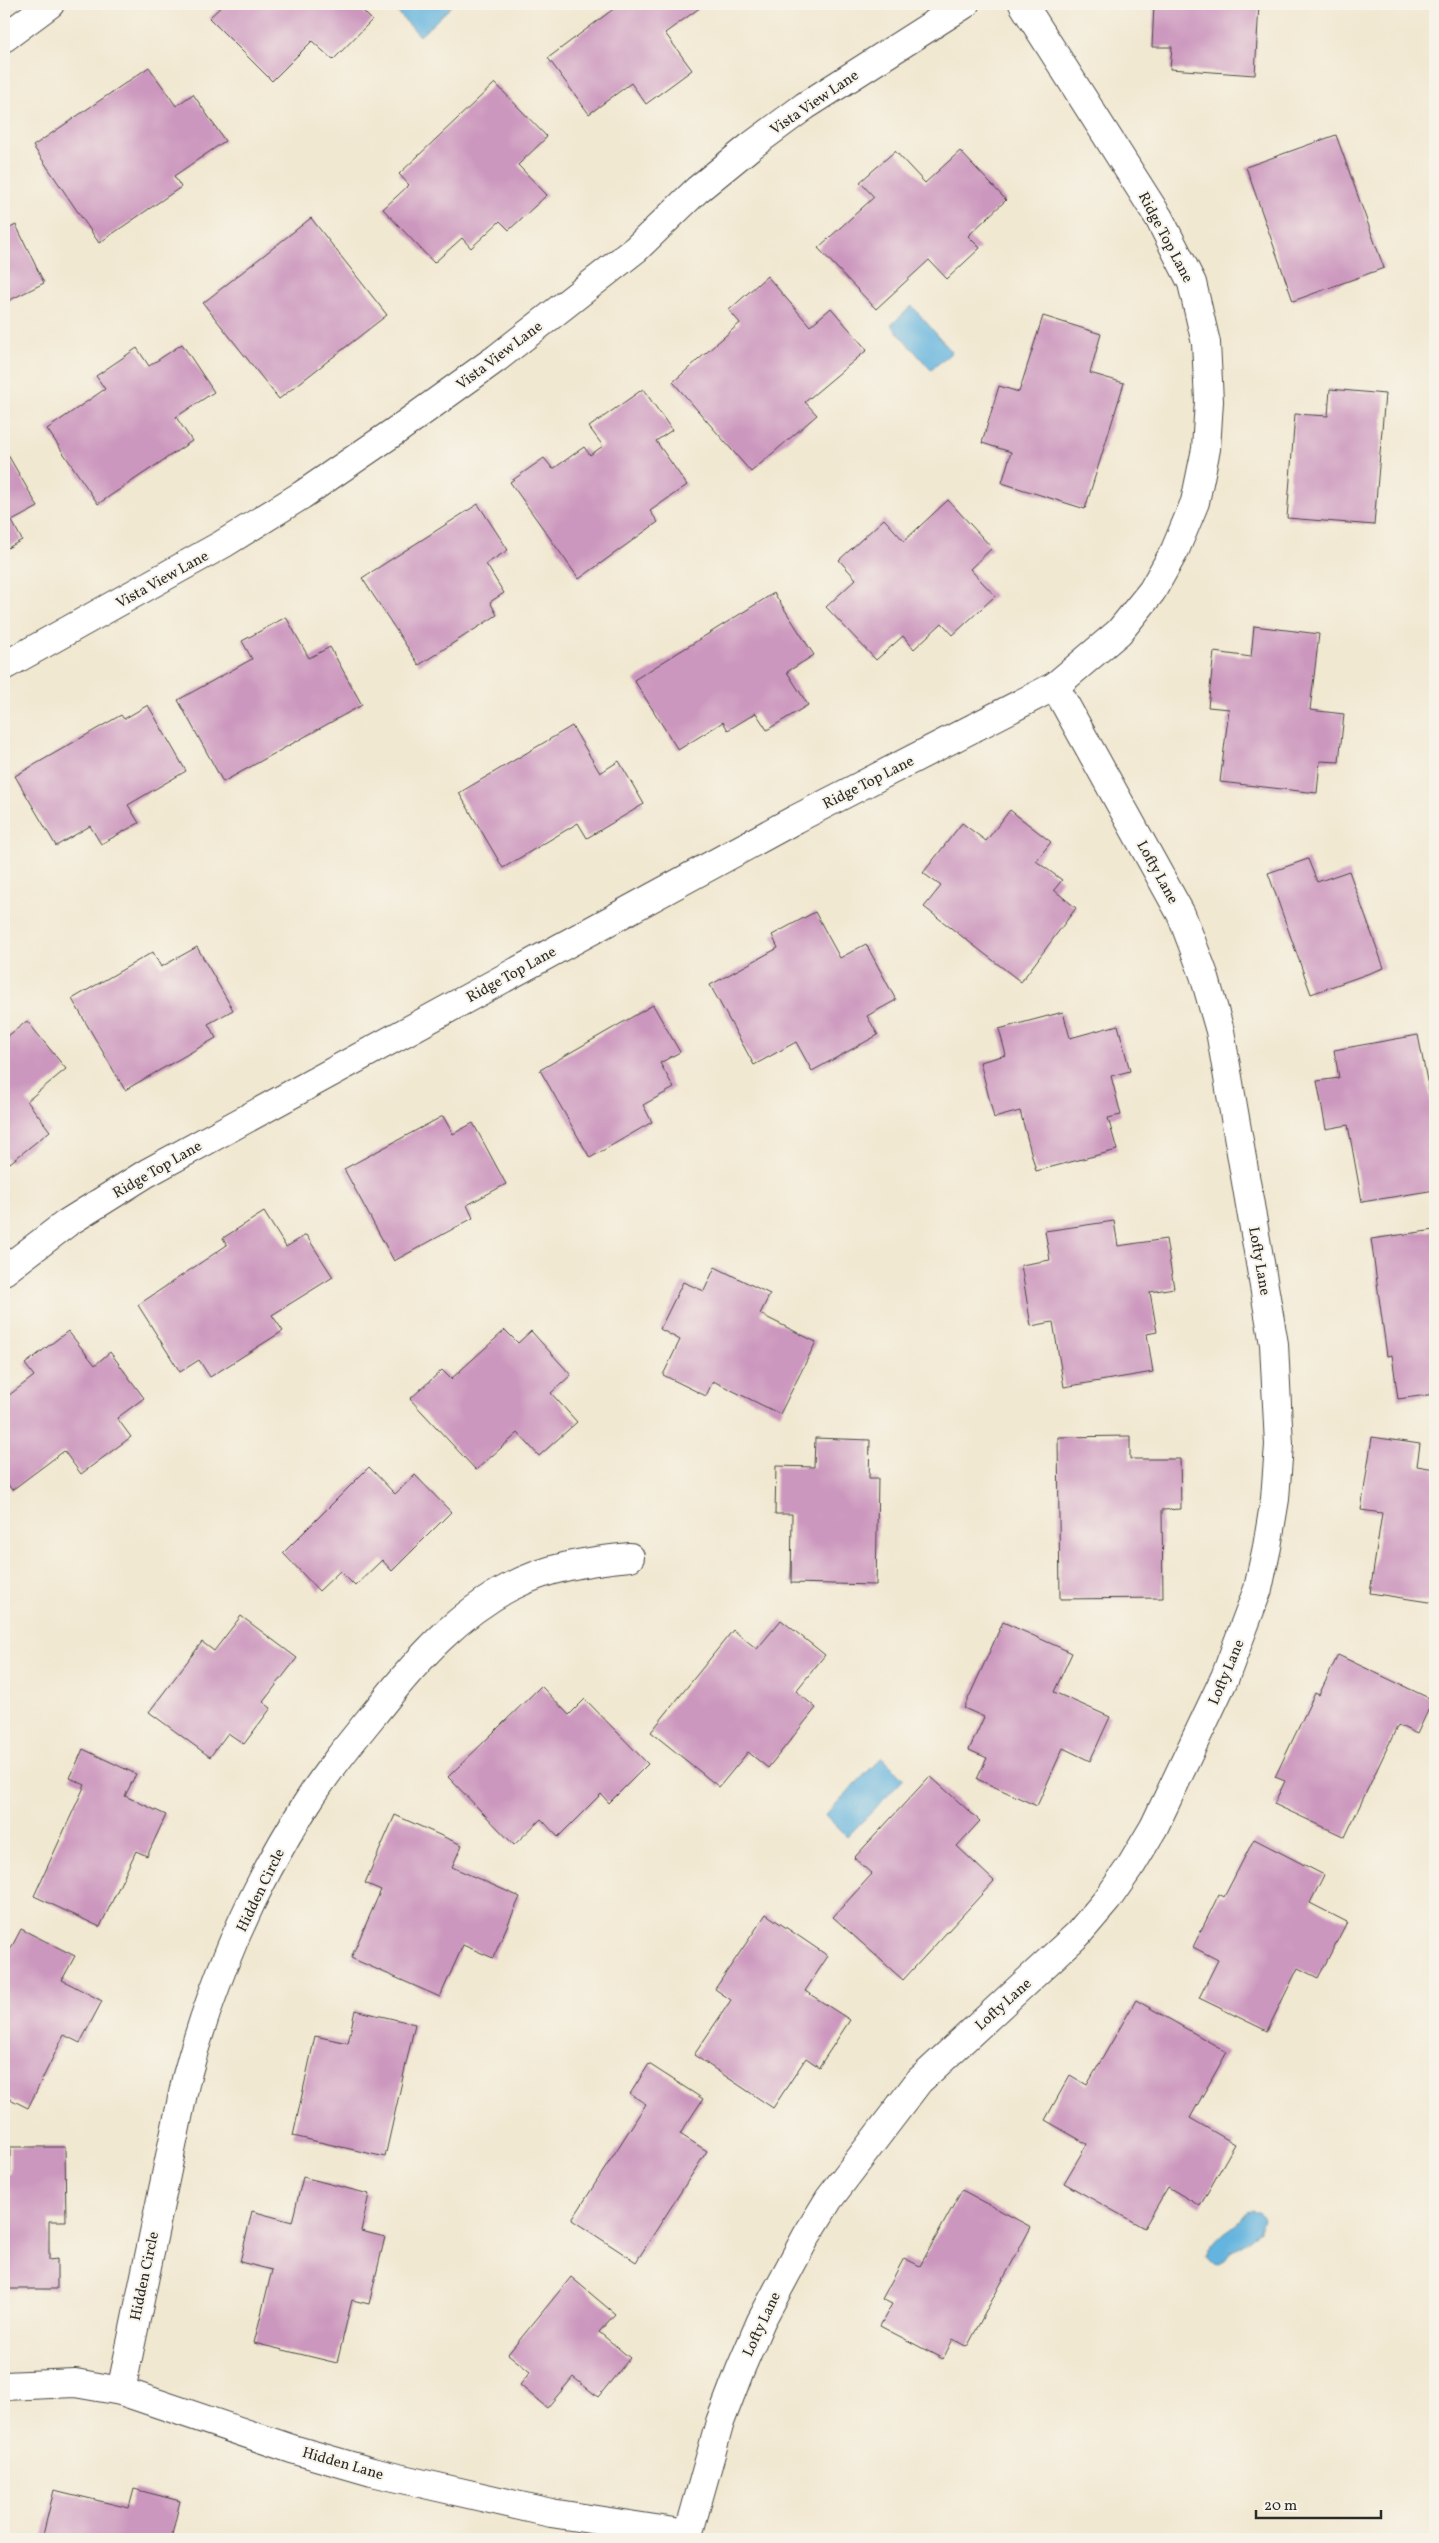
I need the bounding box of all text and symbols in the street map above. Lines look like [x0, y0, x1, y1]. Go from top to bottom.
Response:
street label: Vista View Lane [766, 66, 863, 141]
street label: Ridge Top Lane [1132, 189, 1197, 287]
street label: Vista View Lane [453, 317, 547, 396]
street label: Vista View Lane [113, 546, 213, 614]
street label: Ridge Top Lane [819, 751, 918, 815]
street label: Lofty Lane [1131, 837, 1183, 908]
street label: Ridge Top Lane [463, 942, 560, 1009]
street label: Ridge Top Lane [109, 1136, 206, 1204]
street label: Lofty Lane [1242, 1225, 1275, 1297]
street label: Lofty Lane [1204, 1637, 1251, 1709]
street label: Hidden Circle [232, 1845, 291, 1936]
street label: Lofty Lane [971, 1974, 1037, 2036]
street label: Hidden Circle [126, 2230, 165, 2323]
street label: Lofty Lane [738, 2289, 787, 2360]
street label: Hidden Lane [299, 2443, 386, 2486]
scale bar [1256, 2488, 1382, 2520]
text: 20 m [1264, 2496, 1297, 2517]

